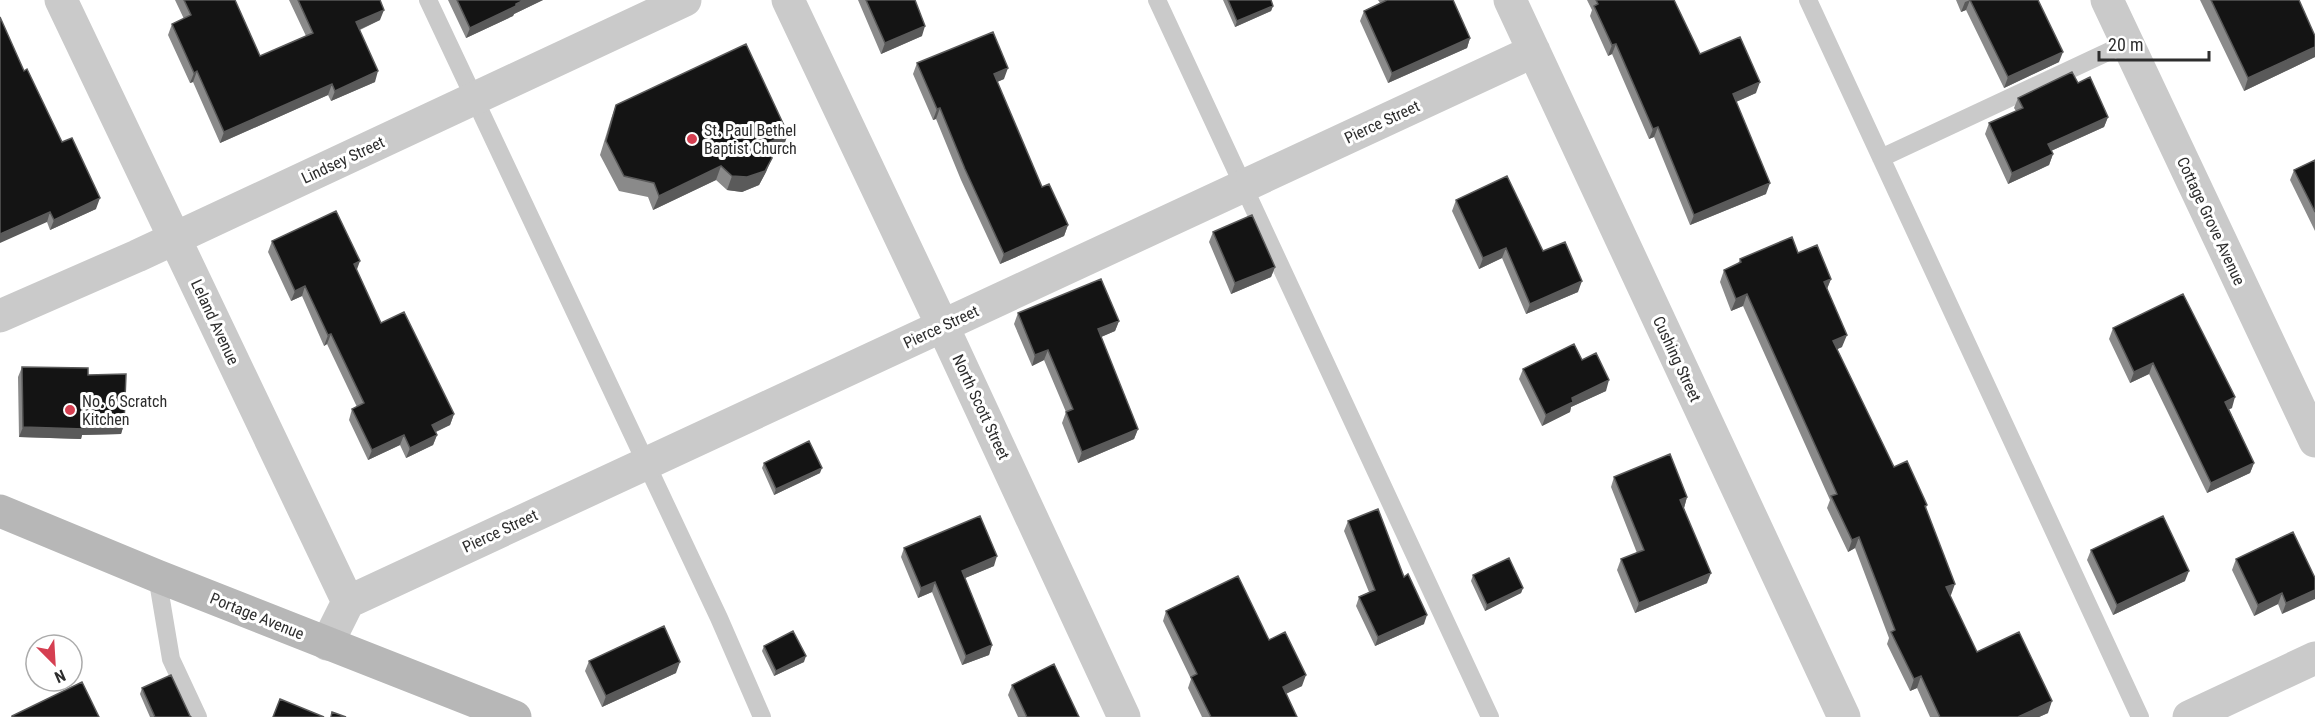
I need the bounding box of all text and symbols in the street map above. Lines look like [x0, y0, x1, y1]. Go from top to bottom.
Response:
scale bar [2099, 24, 2208, 62]
text: 20 m [2108, 34, 2143, 55]
street label: Pierce Street [1341, 96, 1423, 148]
place label: St. Paul Bethel Baptist Church [704, 121, 797, 158]
street label: Lindsey Street [298, 132, 388, 188]
marker: St. Paul Bethel Baptist Church [685, 132, 699, 146]
street label: Cottage Grove Avenue [2173, 154, 2249, 288]
street label: Leland Avenue [187, 276, 243, 368]
street label: Pierce Street [900, 301, 982, 353]
street label: Cushing Street [1649, 313, 1705, 405]
street label: North Scott Street [948, 351, 1014, 463]
place label: No. 6 Scratch Kitchen [82, 392, 167, 429]
marker: No. 6 Scratch Kitchen [63, 403, 77, 417]
street label: Pierce Street [459, 505, 541, 557]
street label: Portage Avenue [207, 589, 307, 643]
north arrow [24, 633, 84, 693]
text: N [52, 666, 68, 687]

